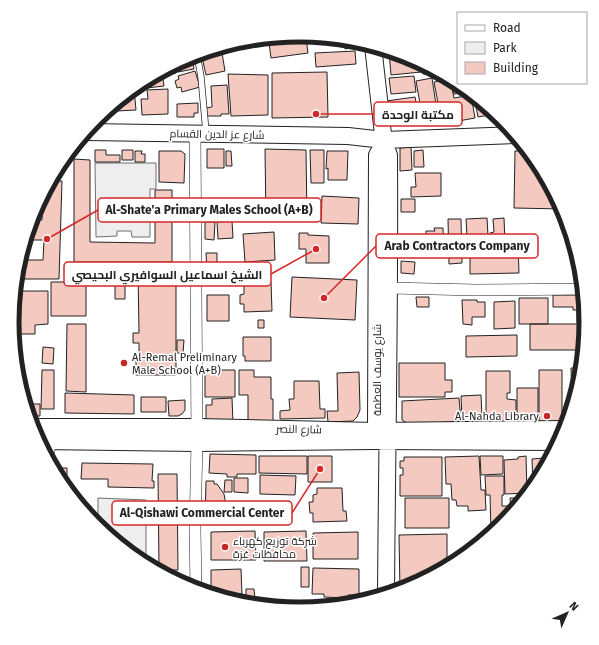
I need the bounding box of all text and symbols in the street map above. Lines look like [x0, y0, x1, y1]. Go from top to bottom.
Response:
legend [457, 12, 587, 84]
text: Road [493, 21, 521, 35]
text: Park [493, 41, 517, 55]
text: Building [493, 61, 539, 75]
callout: مكتبة الوحدة [374, 102, 462, 126]
text: مكتبة الوحدة [382, 108, 454, 123]
street label: شارع عز الدين القسام [169, 127, 265, 143]
callout: Al-Shate'a Primary Males School (A+B) [98, 198, 321, 222]
text: Al-Shate'a Primary Males School (A+B) [104, 203, 313, 217]
callout: Arab Contractors Company [376, 234, 538, 258]
text: Arab Contractors Company [383, 239, 530, 253]
callout: الشيخ اسماعيل السوافيري البحيصي [64, 262, 271, 286]
text: الشيخ اسماعيل السوافيري البحيصي [72, 268, 262, 285]
street label: شارع يوسف العظمة [371, 324, 385, 416]
place label: Al-Remal Preliminary Male School (A+B) [132, 351, 237, 377]
marker: Al-Remal Preliminary Male School (A+B) [119, 358, 129, 368]
place label: Al-Nahda Library [455, 410, 540, 423]
marker: Al-Nahda Library [542, 411, 552, 421]
street label: شارع النصر [275, 423, 322, 437]
callout: Al-Qishawi Commercial Center [112, 501, 292, 525]
text: Al-Qishawi Commercial Center [119, 506, 284, 520]
place label: شركة توزيع كهرباء محافظات غزة [233, 535, 317, 561]
marker: شركة توزيع كهرباء محافظات غزة [220, 542, 230, 552]
north arrow [547, 593, 587, 633]
text: N [567, 599, 581, 613]

